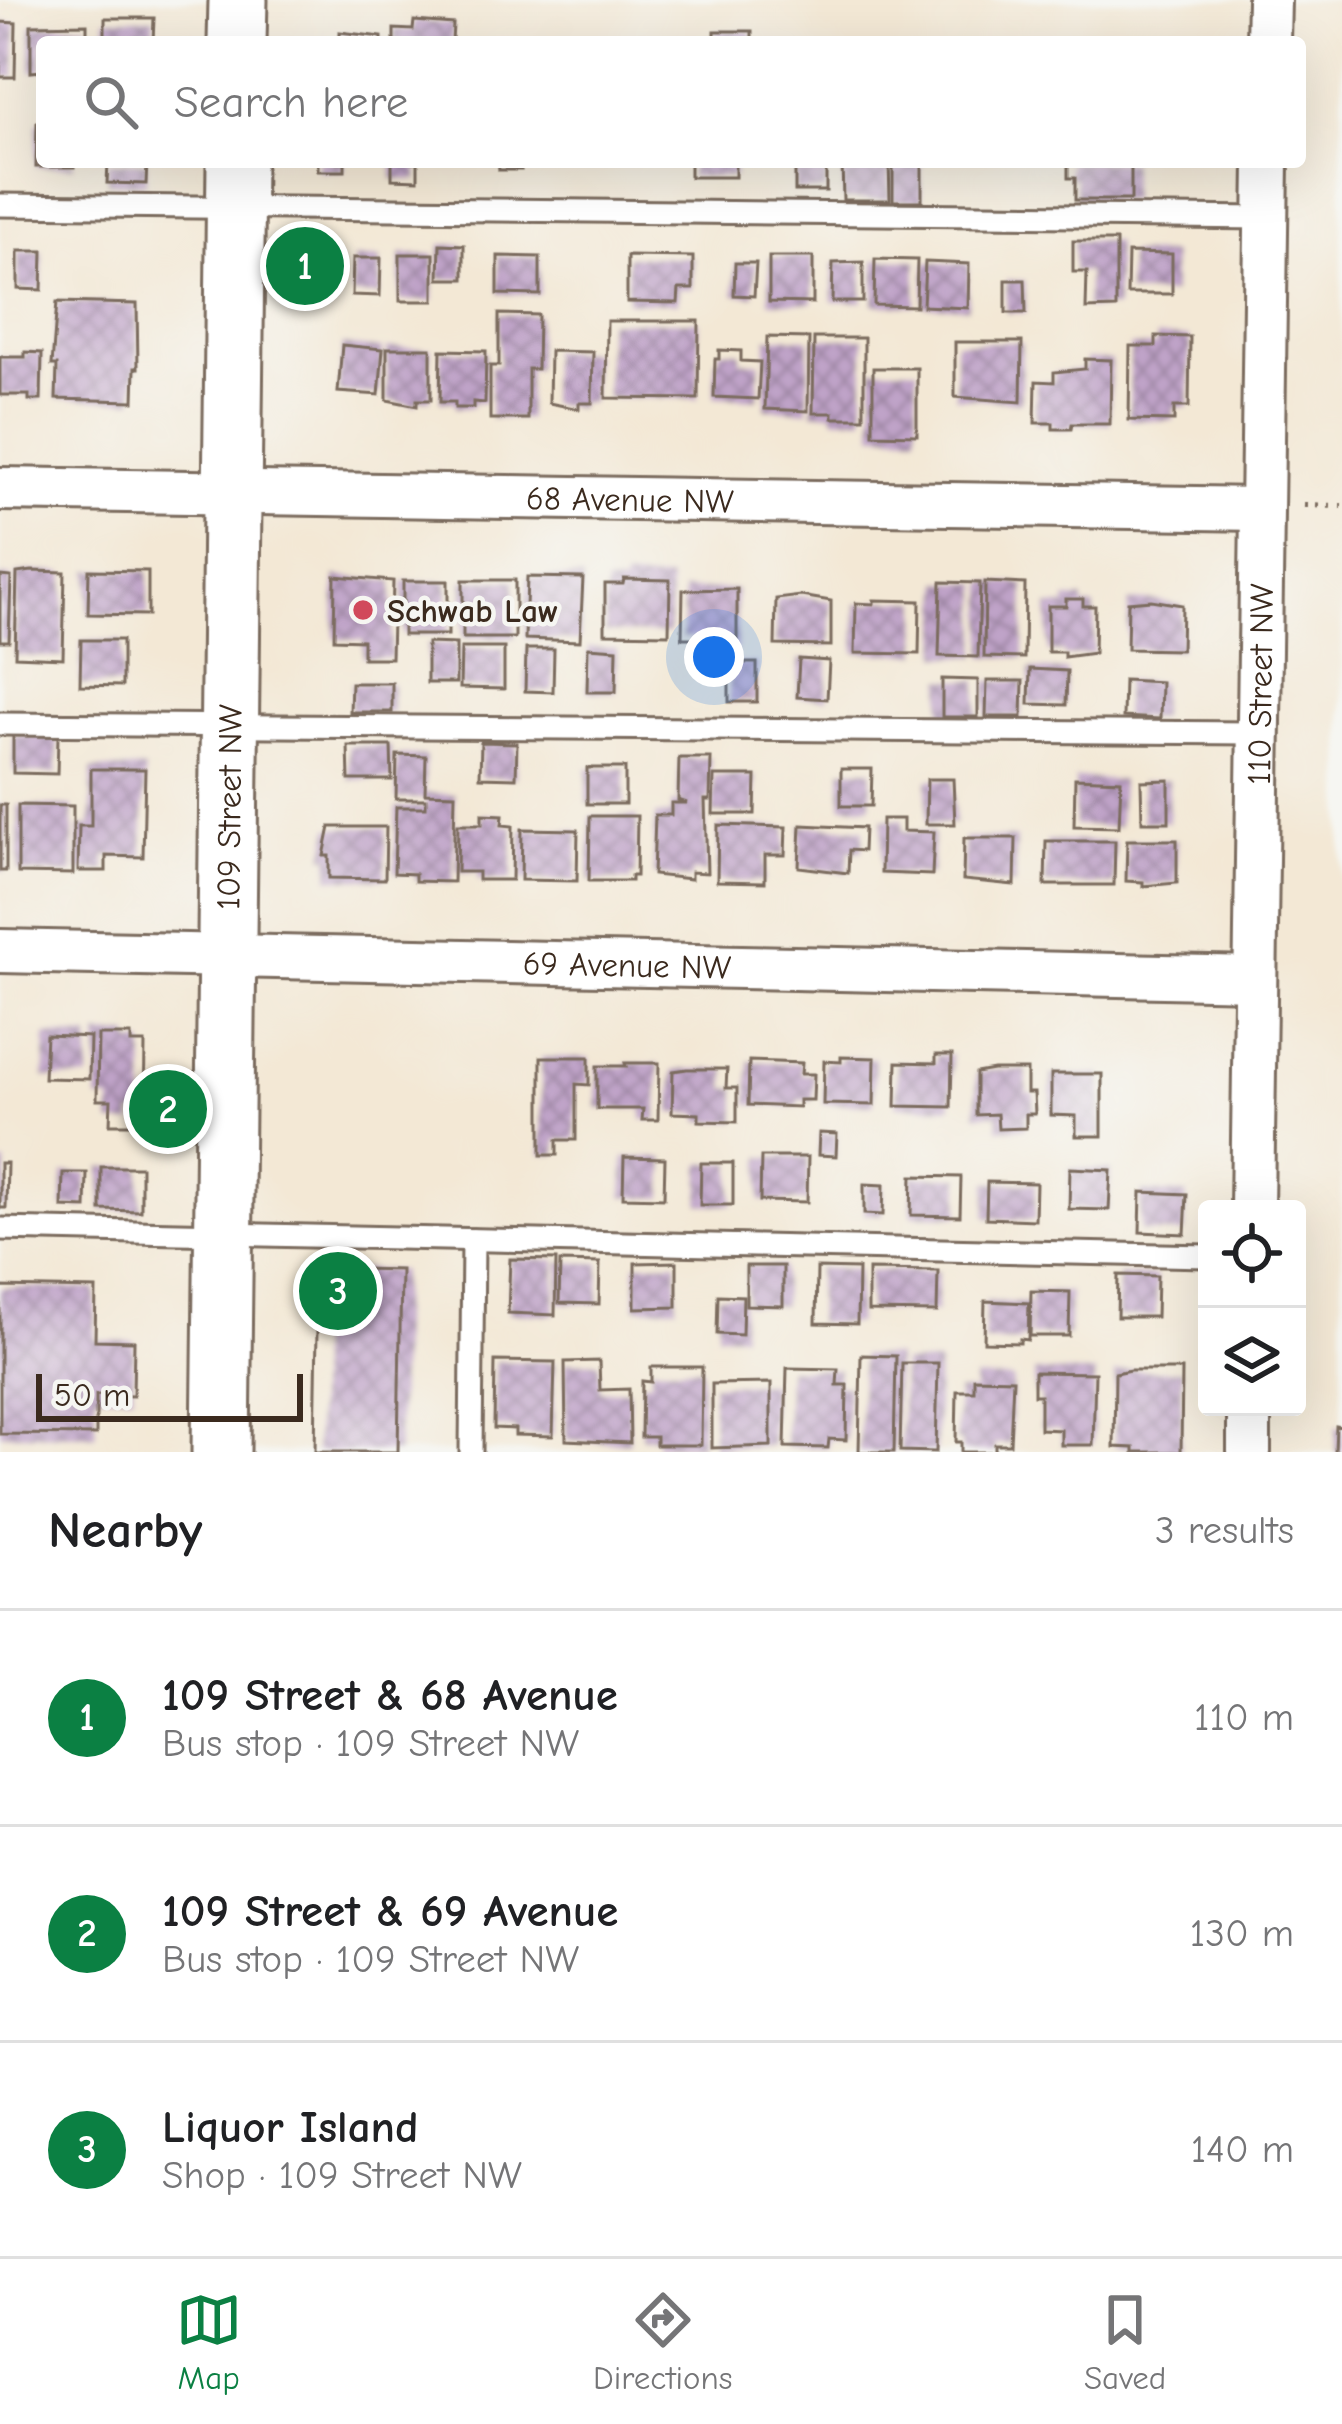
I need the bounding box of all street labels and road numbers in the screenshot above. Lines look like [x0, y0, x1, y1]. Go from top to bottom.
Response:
street label: 68 Avenue NW [526, 479, 734, 521]
street label: 110 Street NW [1240, 583, 1281, 785]
street label: 109 Street NW [209, 704, 250, 910]
street label: 69 Avenue NW [522, 944, 732, 987]

